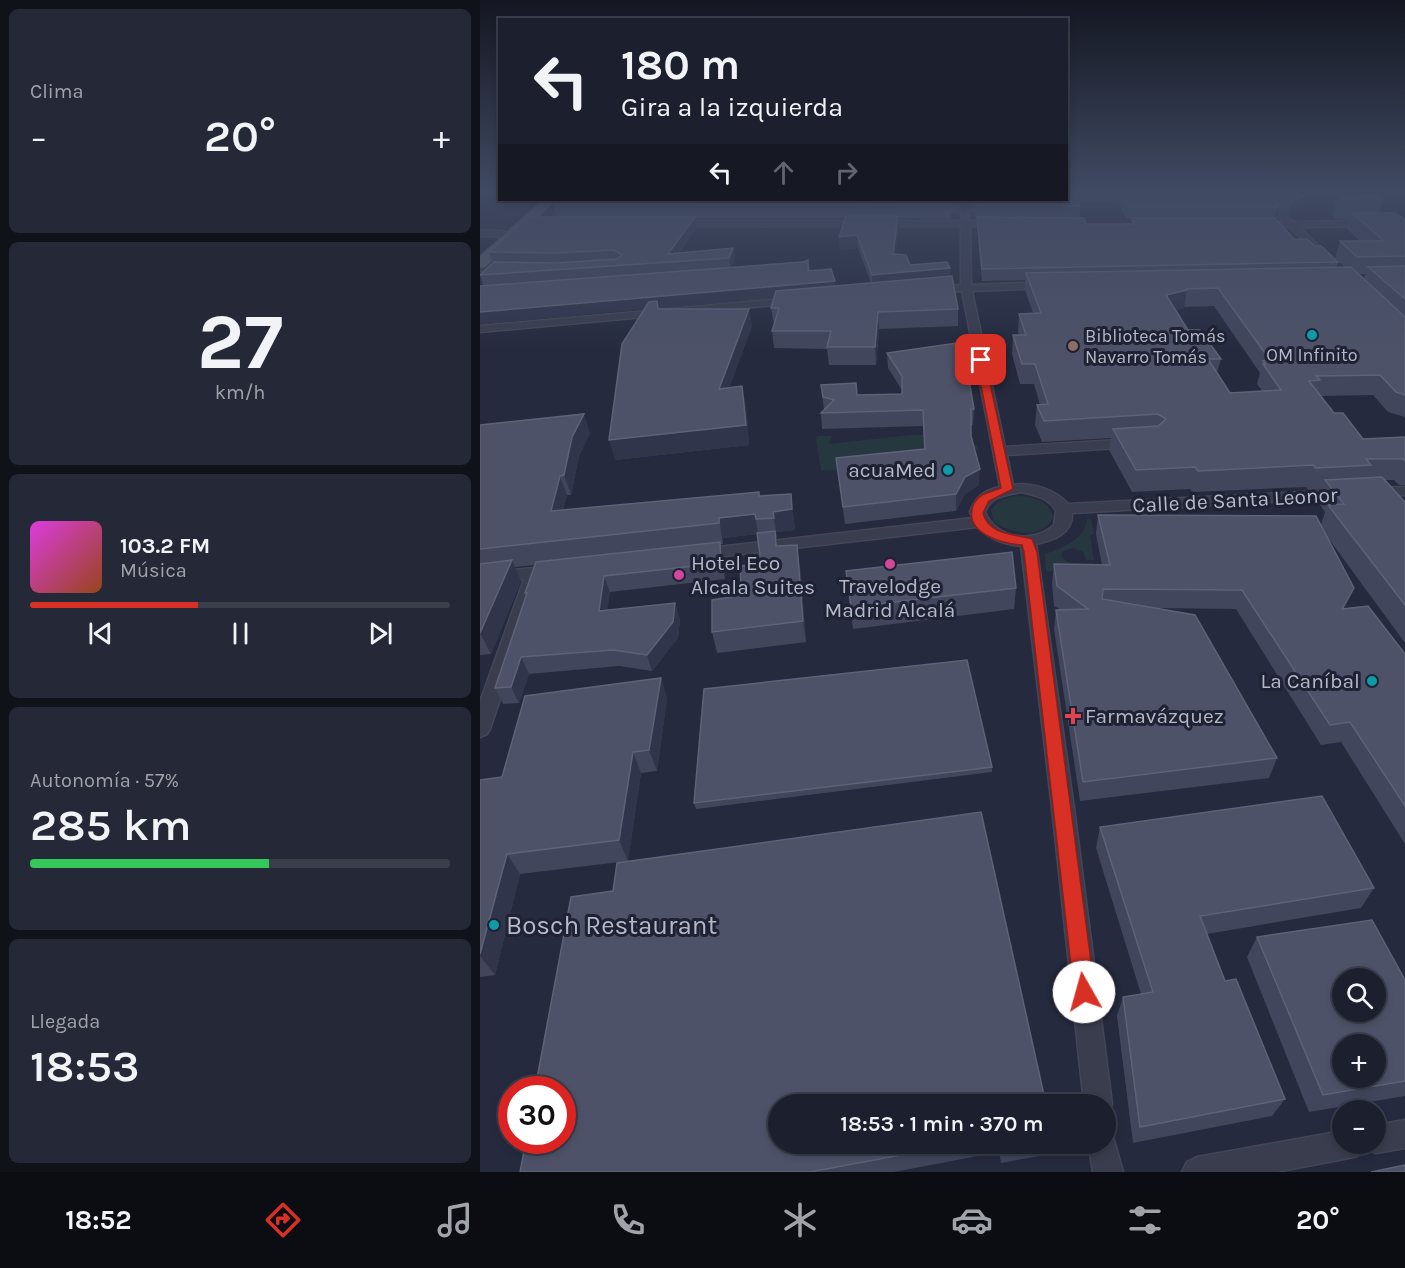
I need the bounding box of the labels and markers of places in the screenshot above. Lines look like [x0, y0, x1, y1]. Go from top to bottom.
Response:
place label: Biblioteca Tomás Navarro Tomás [1085, 325, 1226, 368]
marker: OM Infinito [1305, 328, 1319, 342]
pin [955, 334, 1006, 385]
marker: Biblioteca Tomás Navarro Tomás [1066, 339, 1080, 353]
place label: OM Infinito [1266, 344, 1358, 366]
place label: acuaMed [848, 458, 936, 482]
marker: acuaMed [941, 463, 955, 477]
place label: Hotel Eco Alcala Suites [691, 551, 815, 599]
marker: Travelodge Madrid Alcalá [883, 557, 897, 571]
marker: Hotel Eco Alcala Suites [672, 568, 686, 582]
place label: Travelodge Madrid Alcalá [825, 574, 955, 622]
place label: La Caníbal [1260, 669, 1360, 693]
marker: La Caníbal [1365, 674, 1379, 688]
place label: Farmavázquez [1085, 704, 1224, 728]
marker: Farmavázquez [1066, 709, 1080, 723]
place label: Bosch Restaurant [506, 910, 717, 941]
marker: Bosch Restaurant [487, 918, 501, 932]

